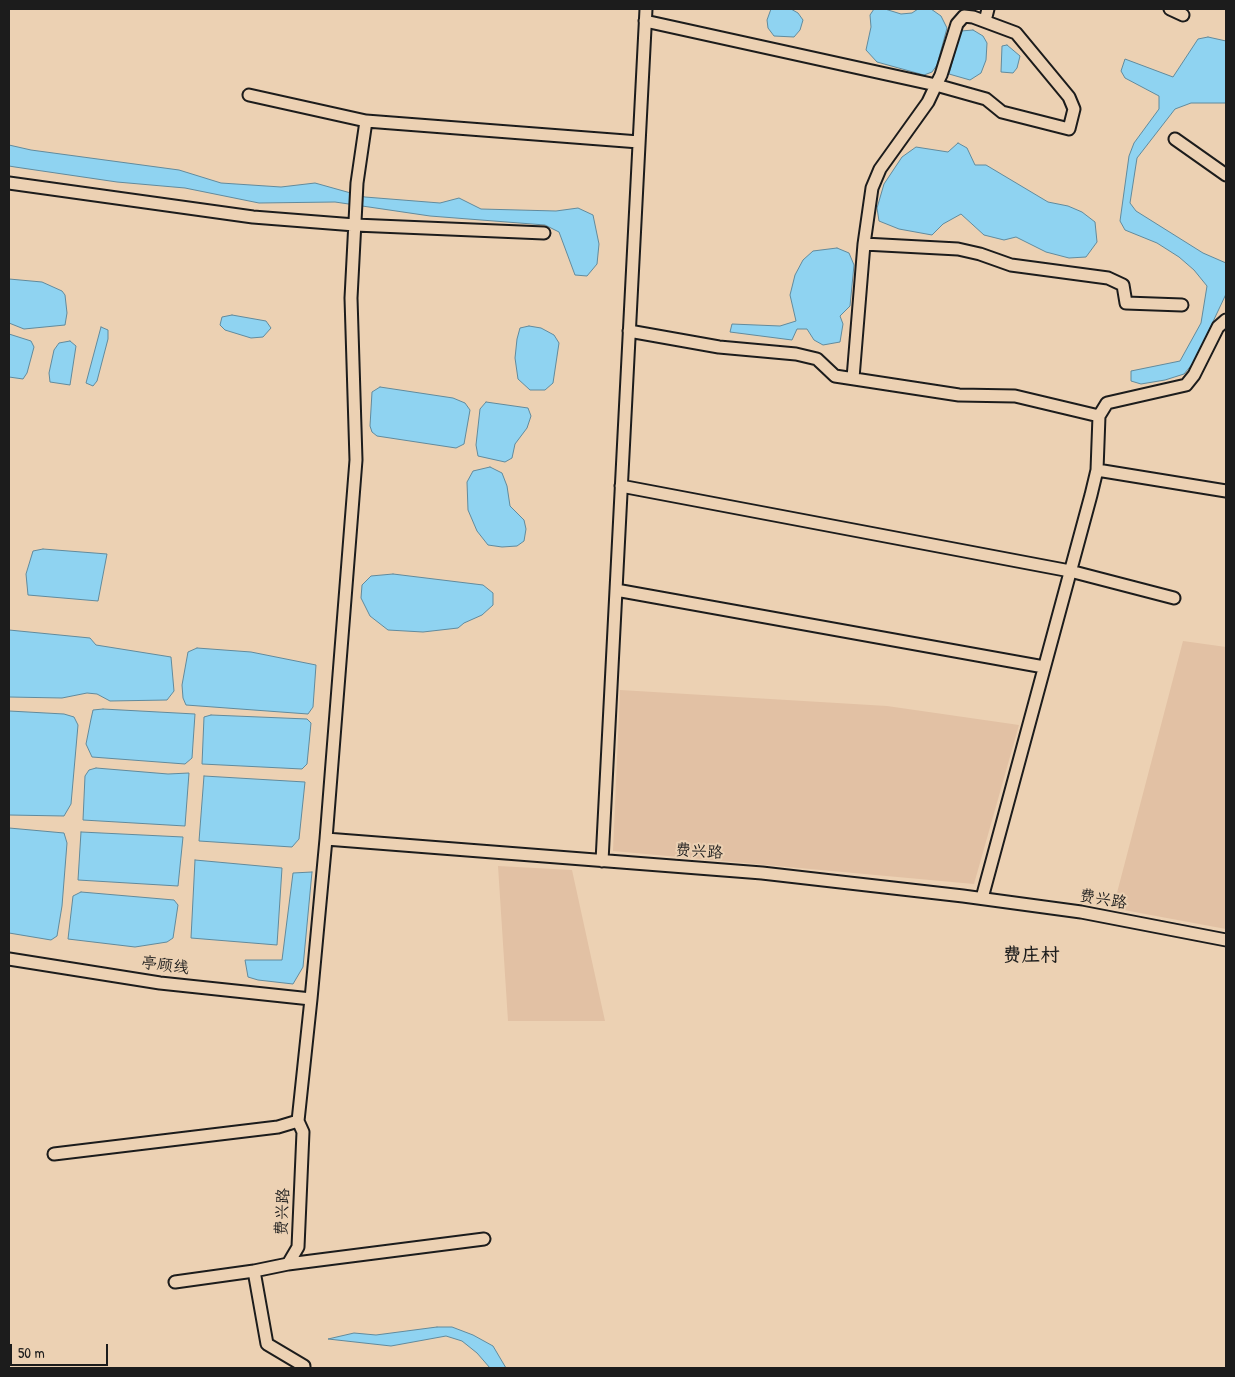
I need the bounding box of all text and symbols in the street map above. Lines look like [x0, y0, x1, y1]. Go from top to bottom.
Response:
street label: 费兴路 [674, 841, 724, 863]
street label: 费兴路 [1078, 886, 1128, 914]
district label: 费庄村 [1003, 945, 1059, 967]
street label: 亭顾线 [140, 954, 190, 978]
street label: 费兴路 [272, 1188, 294, 1236]
scale bar [12, 1334, 110, 1366]
text: 50 m [18, 1342, 45, 1363]

